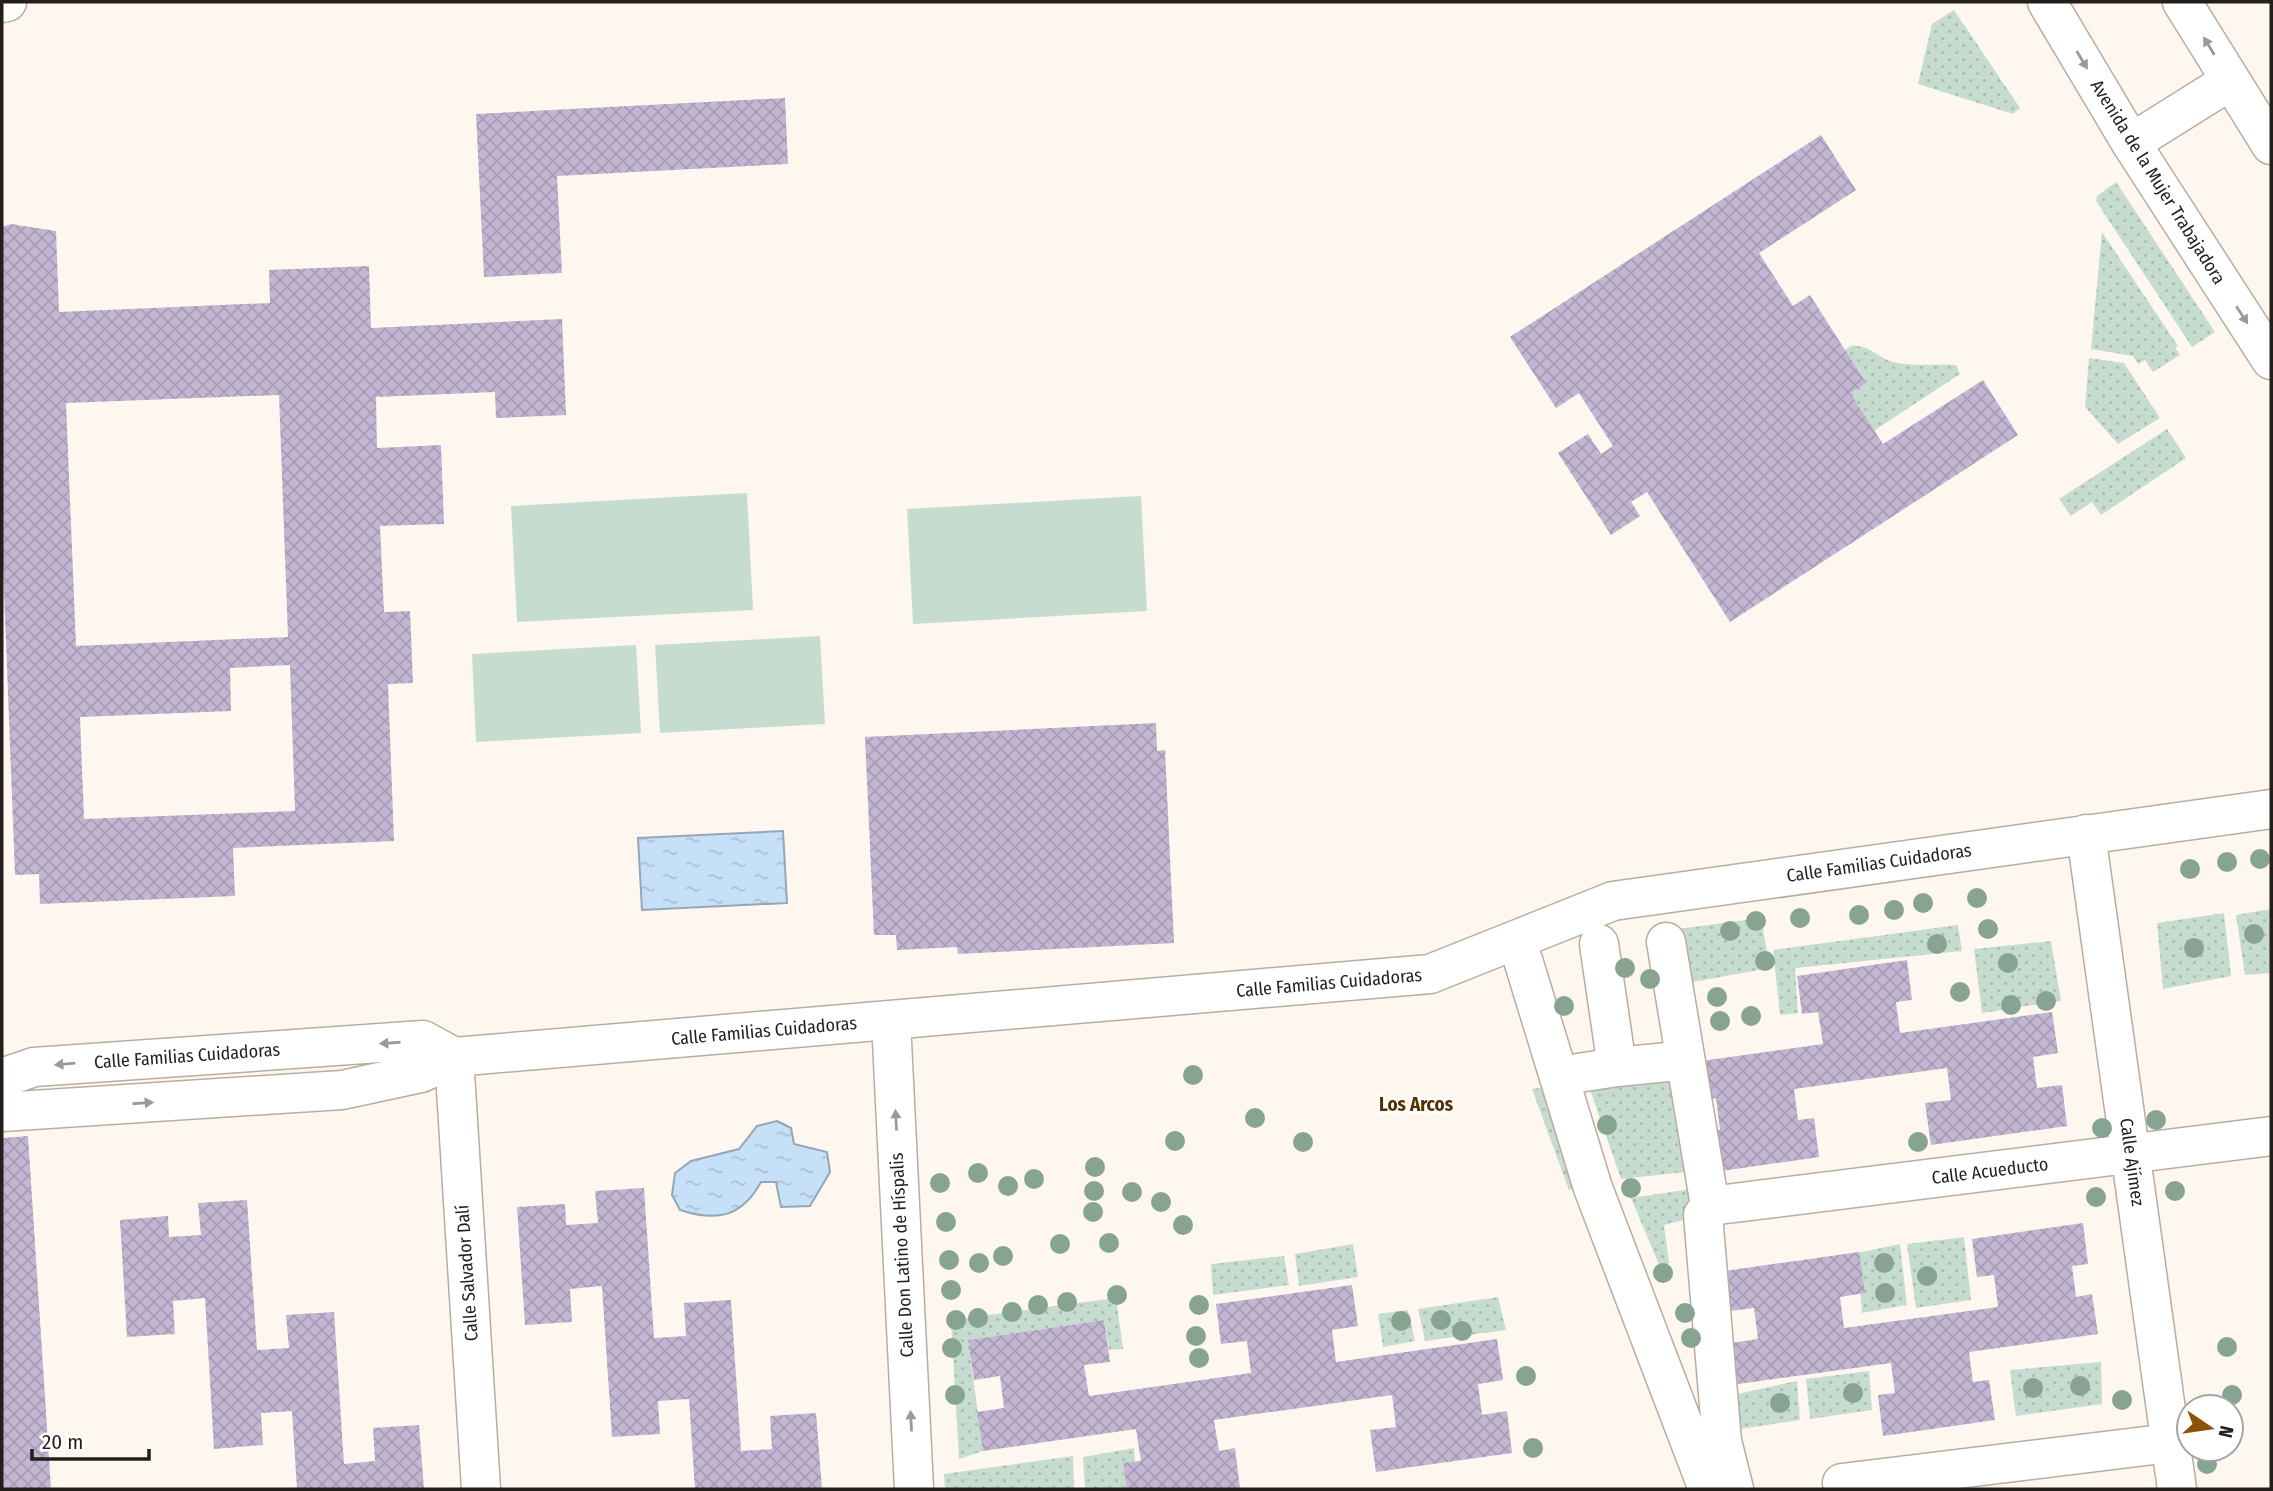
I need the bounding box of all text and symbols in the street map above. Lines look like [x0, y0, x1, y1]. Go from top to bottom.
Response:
one-way arrow [2202, 37, 2215, 56]
one-way arrow [2076, 51, 2088, 70]
street label: Avenida de la Mujer Trabajadora [2086, 76, 2230, 288]
one-way arrow [2236, 305, 2249, 325]
street label: Calle Familias Cuidadoras [1785, 839, 1973, 887]
street label: Calle Familias Cuidadoras [1235, 964, 1423, 1002]
street label: Calle Familias Cuidadoras [670, 1012, 858, 1050]
one-way arrow [378, 1037, 400, 1048]
street label: Calle Familias Cuidadoras [93, 1038, 281, 1073]
one-way arrow [54, 1059, 76, 1070]
district label: Los Arcos [1379, 1093, 1454, 1116]
one-way arrow [132, 1097, 154, 1108]
one-way arrow [890, 1109, 901, 1131]
street label: Calle Ajímez [2115, 1117, 2149, 1207]
street label: Calle Don Latino de Híspalis [886, 1152, 918, 1358]
street label: Calle Acueducto [1930, 1153, 2050, 1189]
street label: Calle Salvador Dalí [451, 1204, 483, 1342]
north arrow [2175, 1393, 2245, 1463]
one-way arrow [905, 1410, 916, 1432]
scale bar [32, 1418, 149, 1462]
text: N [2214, 1424, 2239, 1440]
text: 20 m [42, 1429, 83, 1455]

